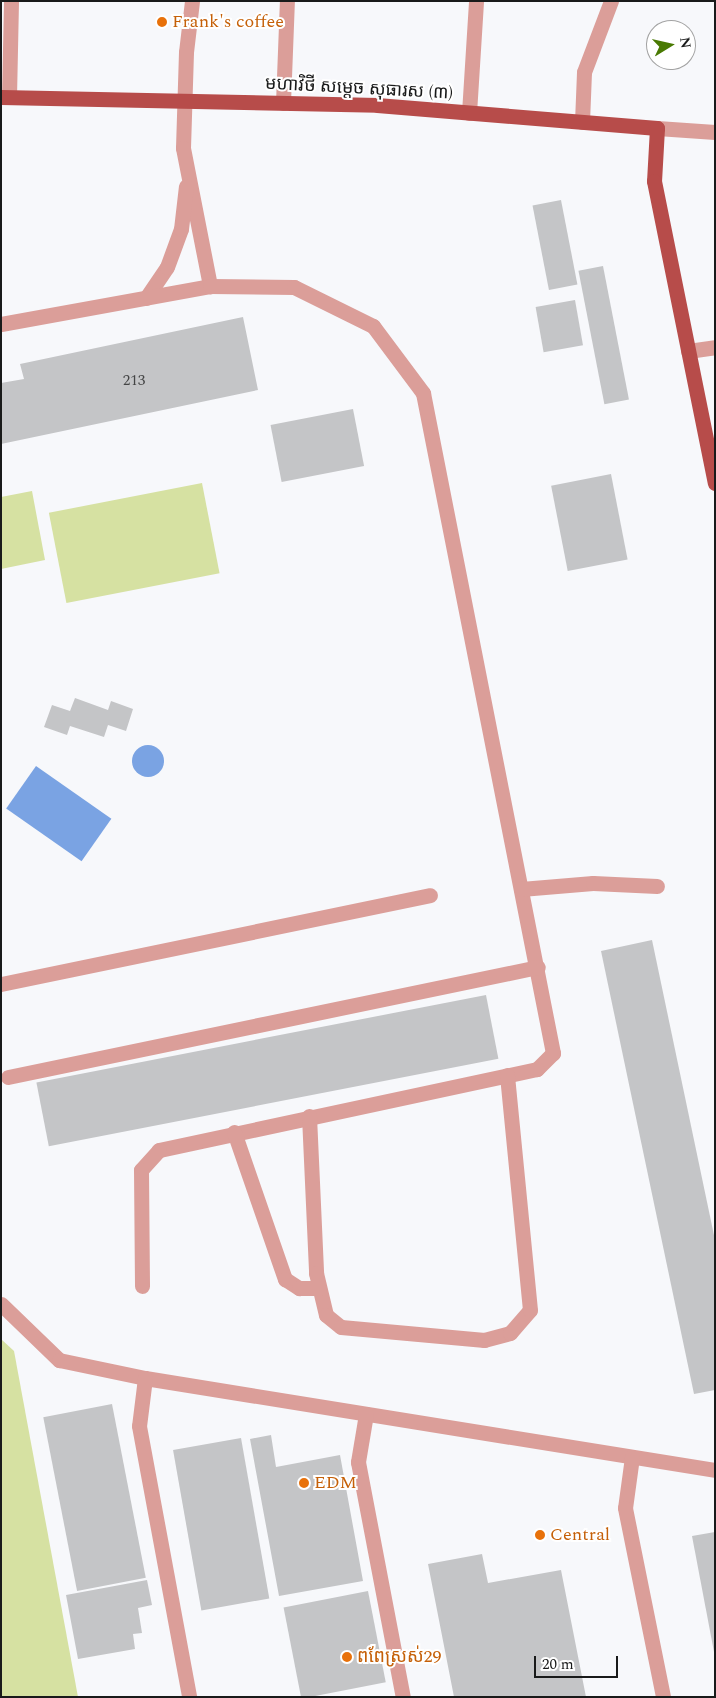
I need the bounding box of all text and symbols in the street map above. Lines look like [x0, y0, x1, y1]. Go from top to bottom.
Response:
place label: Frank's coffee [172, 11, 284, 33]
marker: Frank's coffee [156, 16, 168, 28]
north arrow [646, 20, 696, 70]
text: N [674, 35, 697, 50]
street label: មហាវិថី សម្តេច សុធារស (៣) [264, 73, 454, 105]
house number: 213 [123, 372, 145, 390]
place label: EDM [314, 1472, 357, 1494]
marker: EDM [298, 1477, 310, 1489]
place label: Central [550, 1524, 610, 1546]
marker: Central [534, 1529, 546, 1541]
place label: ពពែស្រស់29 [357, 1646, 442, 1668]
scale bar [536, 1646, 620, 1678]
marker: ពពែស្រស់29 [341, 1651, 353, 1663]
text: 20 m [542, 1653, 574, 1676]

